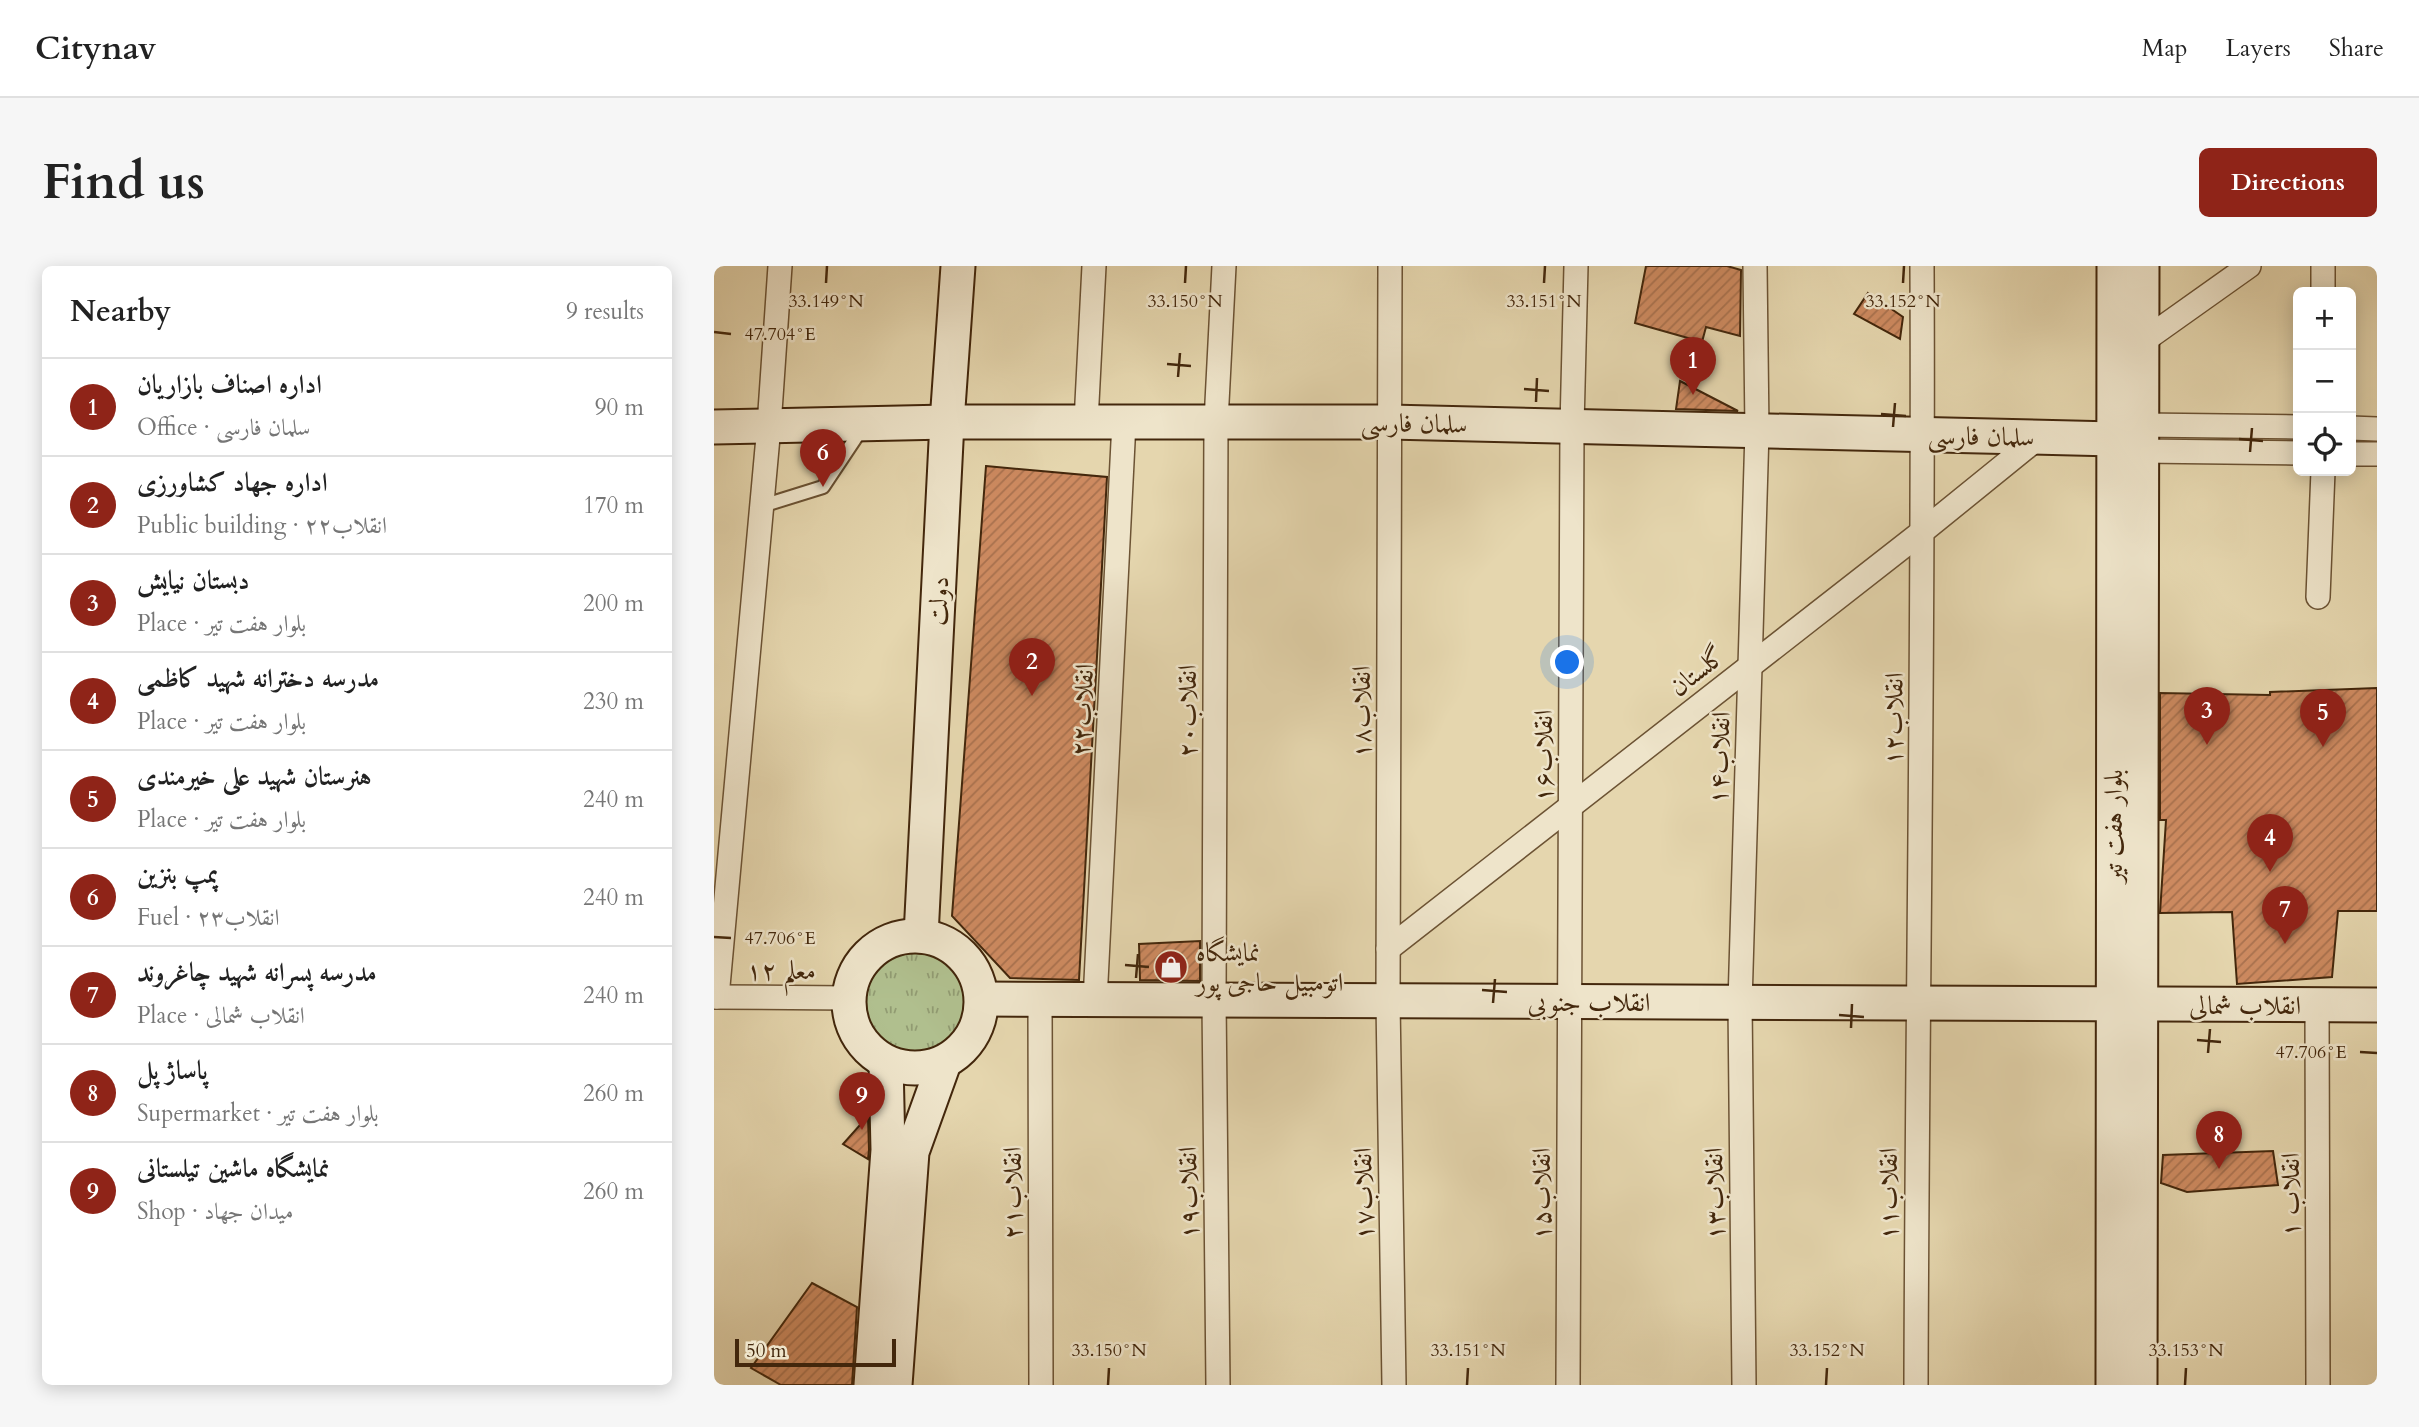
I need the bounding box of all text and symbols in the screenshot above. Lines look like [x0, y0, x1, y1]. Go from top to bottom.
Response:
text: Citynav [35, 26, 156, 71]
text: Map [2142, 32, 2188, 65]
text: Layers [2226, 32, 2291, 65]
text: Share [2329, 32, 2384, 65]
button: Directions [2199, 148, 2377, 217]
text: Find us [42, 149, 205, 216]
map controls [2293, 287, 2356, 476]
button: + [2293, 287, 2356, 350]
text: 33.149°N [788, 289, 864, 314]
text: 33.150°N [1147, 289, 1223, 314]
text: 33.151°N [1506, 289, 1582, 314]
text: 33.152°N [1865, 289, 1941, 314]
text: Nearby [70, 291, 171, 332]
text: 9 results [566, 296, 644, 327]
text: 47.704°E [745, 322, 816, 347]
pin: 1 [1670, 337, 1716, 395]
button: − [2293, 350, 2356, 413]
text: اداره اصناف بازاریان [137, 367, 322, 402]
text: 1 [87, 392, 99, 423]
text: 90 m [595, 392, 644, 423]
street label: سلمان فارسی [1360, 405, 1468, 443]
text: Office · سلمان فارسی [137, 412, 310, 443]
button: locate [2293, 413, 2356, 476]
street label: سلمان فارسی [1927, 418, 2035, 456]
pin: 6 [800, 429, 846, 487]
text: اداره جهاد کشاورزی [137, 465, 328, 500]
text: 2 [87, 490, 99, 521]
text: 170 m [583, 490, 644, 521]
text: Public building · انقلاب۲۲ [137, 510, 387, 541]
text: دبستان نیایش [137, 563, 249, 598]
street label: دولت [920, 575, 957, 627]
text: 3 [87, 588, 99, 619]
text: 200 m [583, 588, 644, 619]
text: Place · بلوار هفت تیر [137, 608, 306, 639]
pin: 2 [1009, 638, 1055, 696]
street label: گلستان [1662, 638, 1733, 704]
your location [1550, 645, 1584, 679]
text: مدرسه دخترانه شهید کاظمی [137, 661, 379, 696]
street label: انقلاب۲۲ [1063, 663, 1102, 757]
street label: انقلاب۲۰ [1170, 665, 1205, 757]
street label: انقلاب۱۸ [1344, 666, 1379, 758]
street label: انقلاب۱۲ [1875, 672, 1912, 766]
text: 4 [87, 686, 99, 717]
text: 230 m [583, 686, 644, 717]
pin: 3 [2184, 687, 2230, 745]
pin: 5 [2300, 689, 2346, 747]
text: Place · بلوار هفت تیر [137, 706, 306, 737]
street label: انقلاب۱۶ [1526, 710, 1561, 802]
street label: انقلاب۱۴ [1700, 711, 1739, 805]
text: هنرستان شهید علی خیرمندی [137, 759, 371, 794]
street label: بلوار هفت تیر [2096, 769, 2131, 886]
text: 5 [87, 784, 99, 815]
text: 240 m [583, 784, 644, 815]
text: Place · بلوار هفت تیر [137, 804, 306, 835]
pin: 4 [2247, 814, 2293, 872]
text: پمپ بنزین [137, 857, 218, 892]
text: 6 [87, 882, 99, 913]
text: 240 m [583, 882, 644, 913]
pin: 7 [2262, 886, 2308, 944]
text: Fuel · انقلاب۲۳ [137, 902, 279, 933]
text: 47.706°E [745, 926, 816, 951]
place label: نمایشگاه اتومبیل حاجی پور [1193, 935, 1343, 1001]
shop icon: نمایشگاه اتومبیل حاجی پور [1152, 948, 1190, 986]
street label: معلم ۱۲ [746, 953, 816, 996]
text: مدرسه پسرانه شهید چاغروند [137, 955, 377, 990]
text: 7 [87, 980, 99, 1011]
text: 240 m [583, 980, 644, 1011]
street label: انقلاب جنوبی [1527, 985, 1651, 1021]
street label: انقلاب شمالی [2189, 988, 2301, 1023]
text: Place · انقلاب شمالی [137, 1000, 305, 1031]
text: 47.706°E [2276, 1040, 2347, 1065]
text: پاساژ پل [137, 1053, 208, 1088]
pin: 9 [839, 1072, 885, 1130]
text: 8 [87, 1078, 99, 1109]
text: 260 m [583, 1078, 644, 1109]
text: Supermarket · بلوار هفت تیر [137, 1098, 379, 1129]
pin: 8 [2196, 1111, 2242, 1169]
street label: انقلاب۱۹ [1170, 1146, 1207, 1240]
street label: انقلاب۲۱ [995, 1147, 1030, 1239]
street label: انقلاب۱۷ [1345, 1147, 1382, 1241]
street label: انقلاب۱۳ [1696, 1147, 1733, 1241]
street label: انقلاب۱۵ [1524, 1148, 1559, 1240]
street label: انقلاب۱۱ [1871, 1148, 1906, 1240]
text: نمایشگاه ماشین تیلستانی [137, 1151, 330, 1186]
street label: انقلاب ۱ [2273, 1153, 2308, 1237]
text: 9 [87, 1176, 99, 1207]
text: 260 m [583, 1176, 644, 1207]
text: Shop · میدان جهاد [137, 1196, 293, 1227]
scale bar [735, 1336, 896, 1368]
text: 50 m [746, 1338, 787, 1364]
text: 33.150°N [1071, 1338, 1147, 1363]
text: 33.151°N [1430, 1338, 1506, 1363]
text: 33.152°N [1789, 1338, 1865, 1363]
text: 33.153°N [2148, 1338, 2224, 1363]

